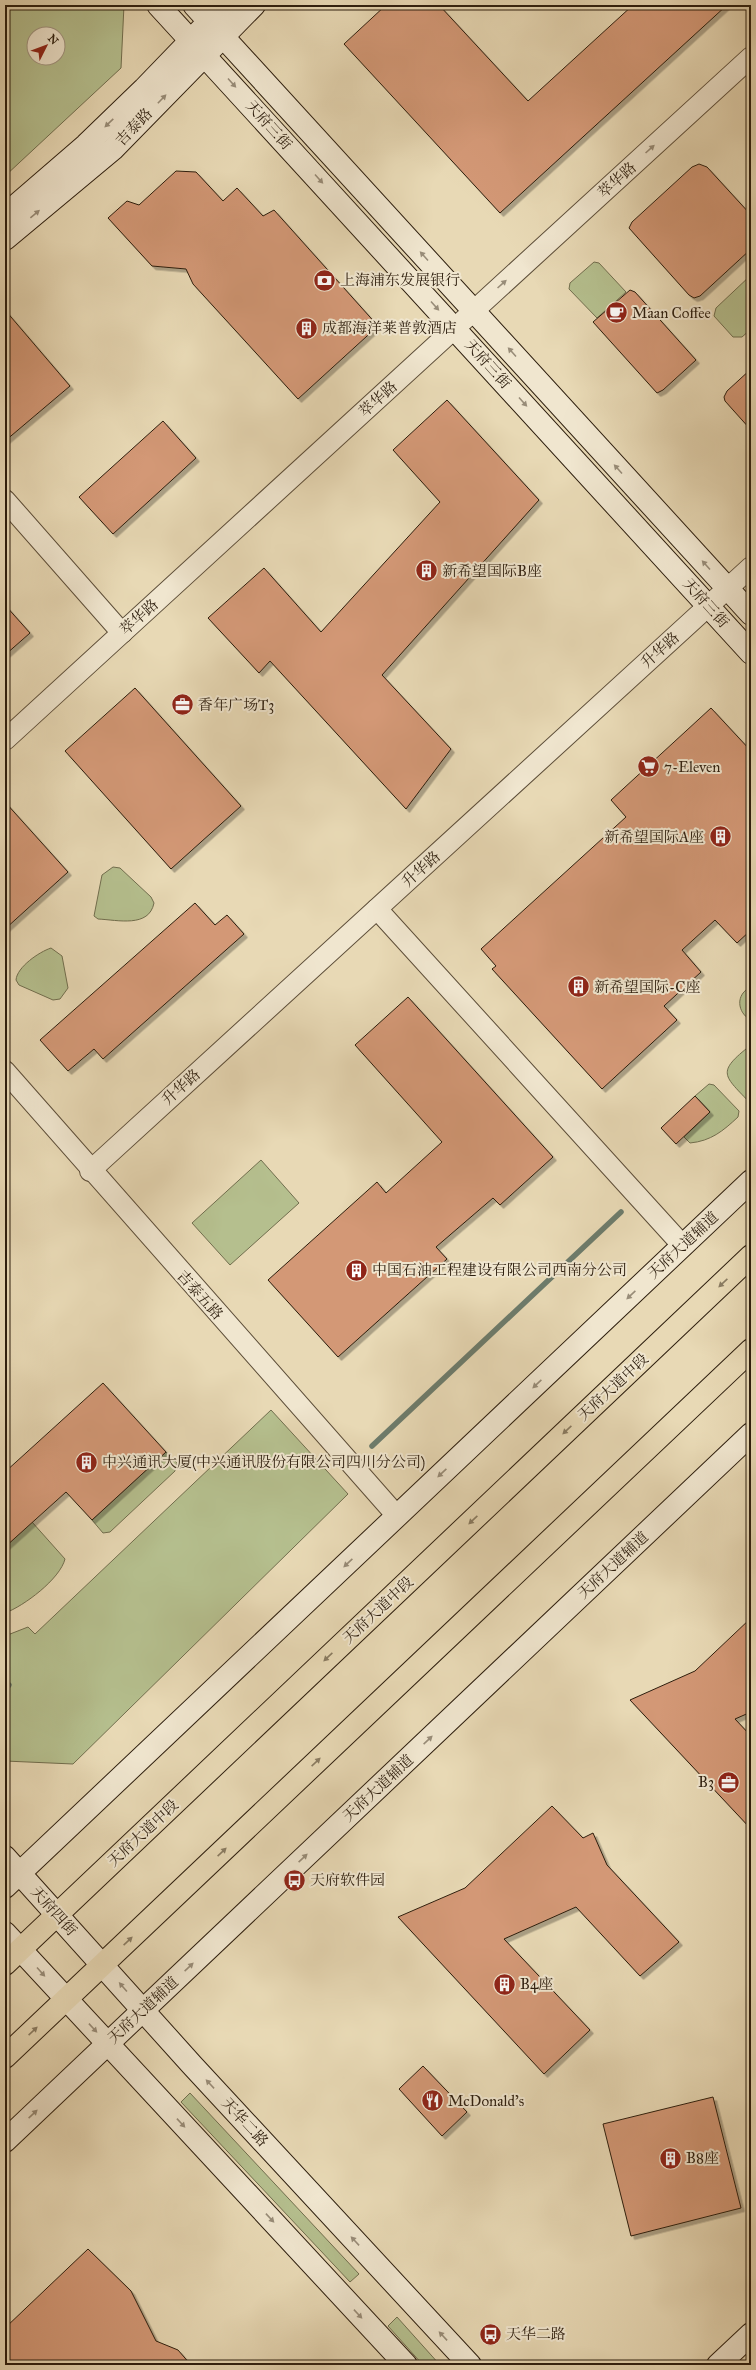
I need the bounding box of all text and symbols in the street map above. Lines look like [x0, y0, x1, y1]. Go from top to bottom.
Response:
north arrow [26, 26, 66, 66]
text: N [45, 32, 61, 48]
one-way arrow [227, 78, 236, 88]
one-way arrow [157, 94, 167, 104]
street label: 天府三街 [242, 97, 296, 153]
street label: 吉泰路 [112, 105, 156, 149]
one-way arrow [104, 118, 114, 128]
one-way arrow [645, 145, 655, 154]
street label: 萃华路 [594, 158, 640, 202]
one-way arrow [315, 174, 324, 185]
one-way arrow [30, 210, 40, 219]
one-way arrow [419, 251, 429, 261]
bank icon: 上海浦东发展银行 [312, 267, 338, 293]
place label: 上海浦东发展银行 [340, 271, 460, 289]
one-way arrow [498, 280, 507, 289]
cafe icon: Maan Coffee [604, 300, 630, 326]
one-way arrow [430, 302, 439, 311]
place label: Maan Coffee [632, 304, 711, 322]
building icon: 成都海洋莱普敦酒店 [294, 315, 320, 341]
place label: 成都海洋莱普敦酒店 [322, 319, 457, 337]
street label: 天府三街 [461, 336, 515, 392]
one-way arrow [507, 347, 516, 357]
street label: 萃华路 [355, 377, 401, 421]
one-way arrow [518, 397, 527, 408]
one-way arrow [613, 464, 623, 474]
building icon: 新希望国际B座 [413, 558, 439, 584]
one-way arrow [701, 560, 711, 570]
place label: 新希望国际B座 [442, 562, 542, 580]
street label: 天府三街 [679, 575, 733, 631]
street label: 萃华路 [116, 595, 162, 639]
street label: 升华路 [637, 628, 683, 672]
office icon: 香年广场T3 [170, 692, 196, 718]
place label: 香年广场T3 [198, 696, 274, 714]
supermarket icon: 7-Eleven [635, 754, 661, 780]
place label: 7-Eleven [664, 758, 720, 776]
building icon: 新希望国际A座 [707, 824, 733, 850]
place label: 新希望国际A座 [604, 828, 704, 846]
street label: 升华路 [398, 847, 444, 891]
building icon: 新希望国际-C座 [565, 974, 591, 1000]
place label: 新希望国际-C座 [594, 978, 700, 996]
street label: 升华路 [158, 1065, 204, 1109]
street label: 天府大道辅道 [644, 1208, 722, 1282]
building icon: 中国石油工程建设有限公司西南分公司 [344, 1257, 370, 1283]
place label: 中国石油工程建设有限公司西南分公司 [372, 1261, 627, 1279]
street label: 吉泰五路 [173, 1267, 227, 1323]
one-way arrow [718, 1278, 728, 1288]
one-way arrow [626, 1290, 636, 1299]
street label: 天府大道中段 [574, 1350, 652, 1424]
one-way arrow [532, 1379, 542, 1389]
one-way arrow [563, 1425, 572, 1434]
building icon: 中兴通讯大厦(中兴通讯股份有限公司四川分公司) [73, 1449, 99, 1475]
place label: 中兴通讯大厦(中兴通讯股份有限公司四川分公司) [102, 1453, 425, 1472]
one-way arrow [437, 1469, 447, 1478]
one-way arrow [468, 1515, 478, 1524]
street label: 天府大道辅道 [574, 1528, 652, 1602]
one-way arrow [343, 1558, 353, 1567]
street label: 天府大道中段 [339, 1573, 417, 1647]
one-way arrow [323, 1652, 333, 1662]
one-way arrow [423, 1735, 433, 1745]
street label: 天府大道辅道 [339, 1751, 417, 1825]
one-way arrow [311, 1757, 321, 1767]
office icon: B3 [716, 1769, 742, 1795]
place label: B3 [698, 1773, 714, 1791]
street label: 天府大道中段 [104, 1796, 182, 1870]
one-way arrow [217, 1847, 227, 1857]
one-way arrow [298, 1853, 308, 1863]
bus stop icon: 天府软件园 [281, 1867, 307, 1893]
place label: 天府软件园 [310, 1871, 385, 1889]
street label: 天府四街 [27, 1883, 81, 1939]
one-way arrow [123, 1936, 133, 1946]
one-way arrow [184, 1962, 194, 1972]
one-way arrow [36, 1967, 45, 1977]
building icon: B4座 [491, 1971, 517, 1997]
street label: 天府大道辅道 [104, 1973, 182, 2047]
place label: B4座 [520, 1975, 553, 1993]
one-way arrow [118, 1982, 128, 1992]
one-way arrow [88, 2023, 97, 2033]
one-way arrow [28, 2026, 38, 2035]
one-way arrow [205, 2079, 214, 2089]
restaurant icon: McDonald's [420, 2088, 446, 2114]
place label: McDonald's [448, 2092, 524, 2110]
street label: 天华二路 [218, 2094, 272, 2150]
one-way arrow [28, 2109, 38, 2119]
one-way arrow [176, 2118, 186, 2128]
building icon: B8座 [657, 2145, 683, 2171]
place label: B8座 [686, 2149, 719, 2167]
one-way arrow [265, 2213, 275, 2223]
one-way arrow [351, 2236, 360, 2246]
one-way arrow [354, 2309, 363, 2319]
bus stop icon: 天华二路 [477, 2321, 503, 2347]
place label: 天华二路 [506, 2325, 566, 2343]
one-way arrow [439, 2331, 448, 2341]

